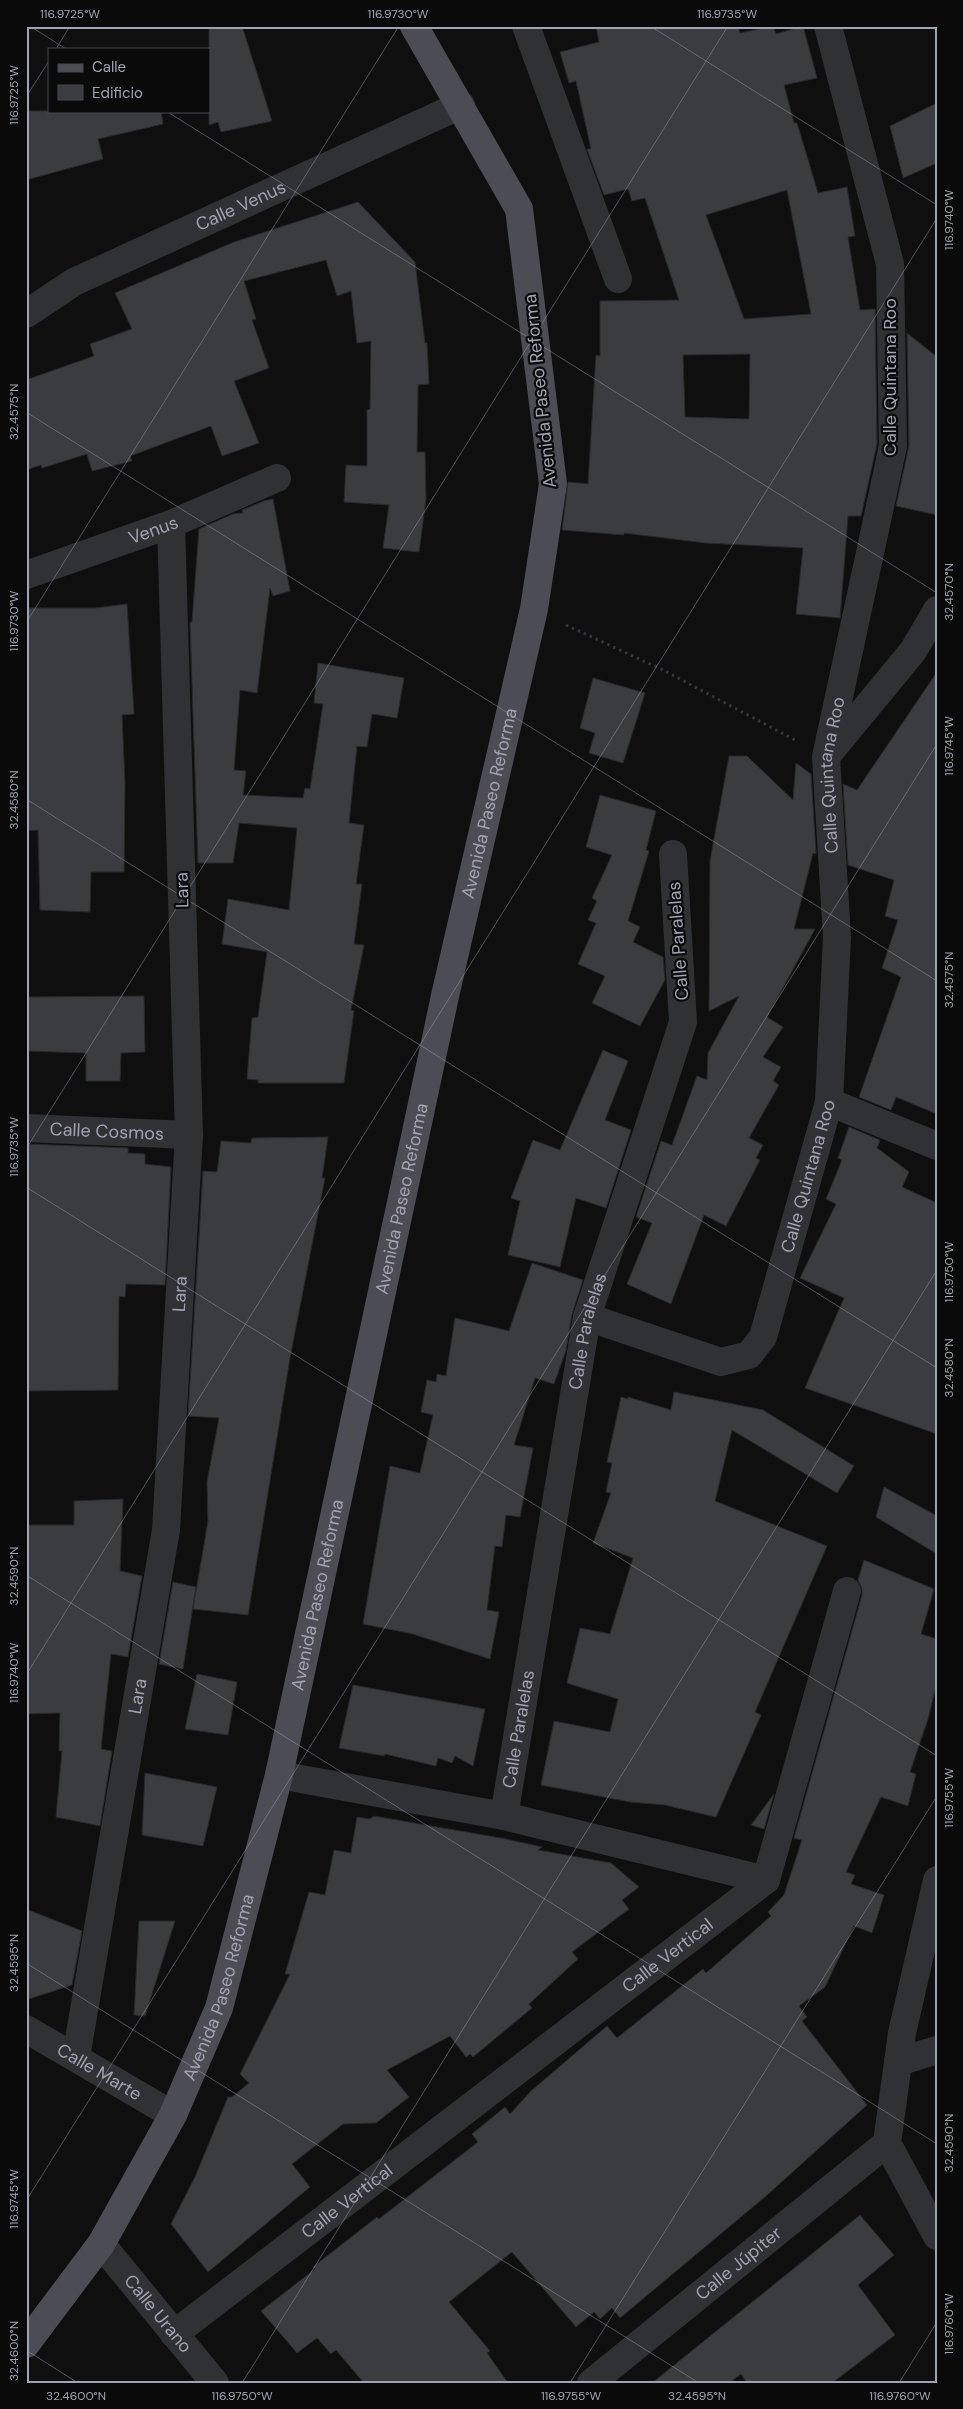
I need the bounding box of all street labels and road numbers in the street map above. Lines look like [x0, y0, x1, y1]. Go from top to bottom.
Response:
street label: Calle Venus [192, 175, 290, 237]
street label: Avenida Paseo Reforma [518, 293, 562, 489]
street label: Calle Quintana Roo [878, 298, 902, 456]
street label: Venus [125, 510, 182, 550]
street label: Calle Quintana Roo [813, 694, 851, 854]
street label: Avenida Paseo Reforma [456, 706, 523, 901]
street label: Lara [169, 872, 195, 908]
street label: Calle Paralelas [662, 881, 694, 1001]
street label: Calle Quintana Roo [775, 1097, 841, 1256]
street label: Avenida Paseo Reforma [370, 1101, 434, 1297]
street label: Calle Cosmos [49, 1117, 164, 1146]
street label: Calle Paralelas [563, 1270, 613, 1391]
street label: Lara [167, 1275, 193, 1313]
street label: Avenida Paseo Reforma [285, 1497, 349, 1693]
street label: Calle Paralelas [497, 1668, 540, 1790]
street label: Lara [123, 1677, 152, 1716]
street label: Avenida Paseo Reforma [177, 1891, 260, 2084]
street label: Calle Vertical [617, 1913, 718, 1998]
street label: Calle Marte [53, 2038, 146, 2106]
street label: Calle Vertical [296, 2159, 398, 2244]
street label: Calle Júpiter [690, 2221, 787, 2306]
street label: Calle Urano [119, 2269, 197, 2358]

